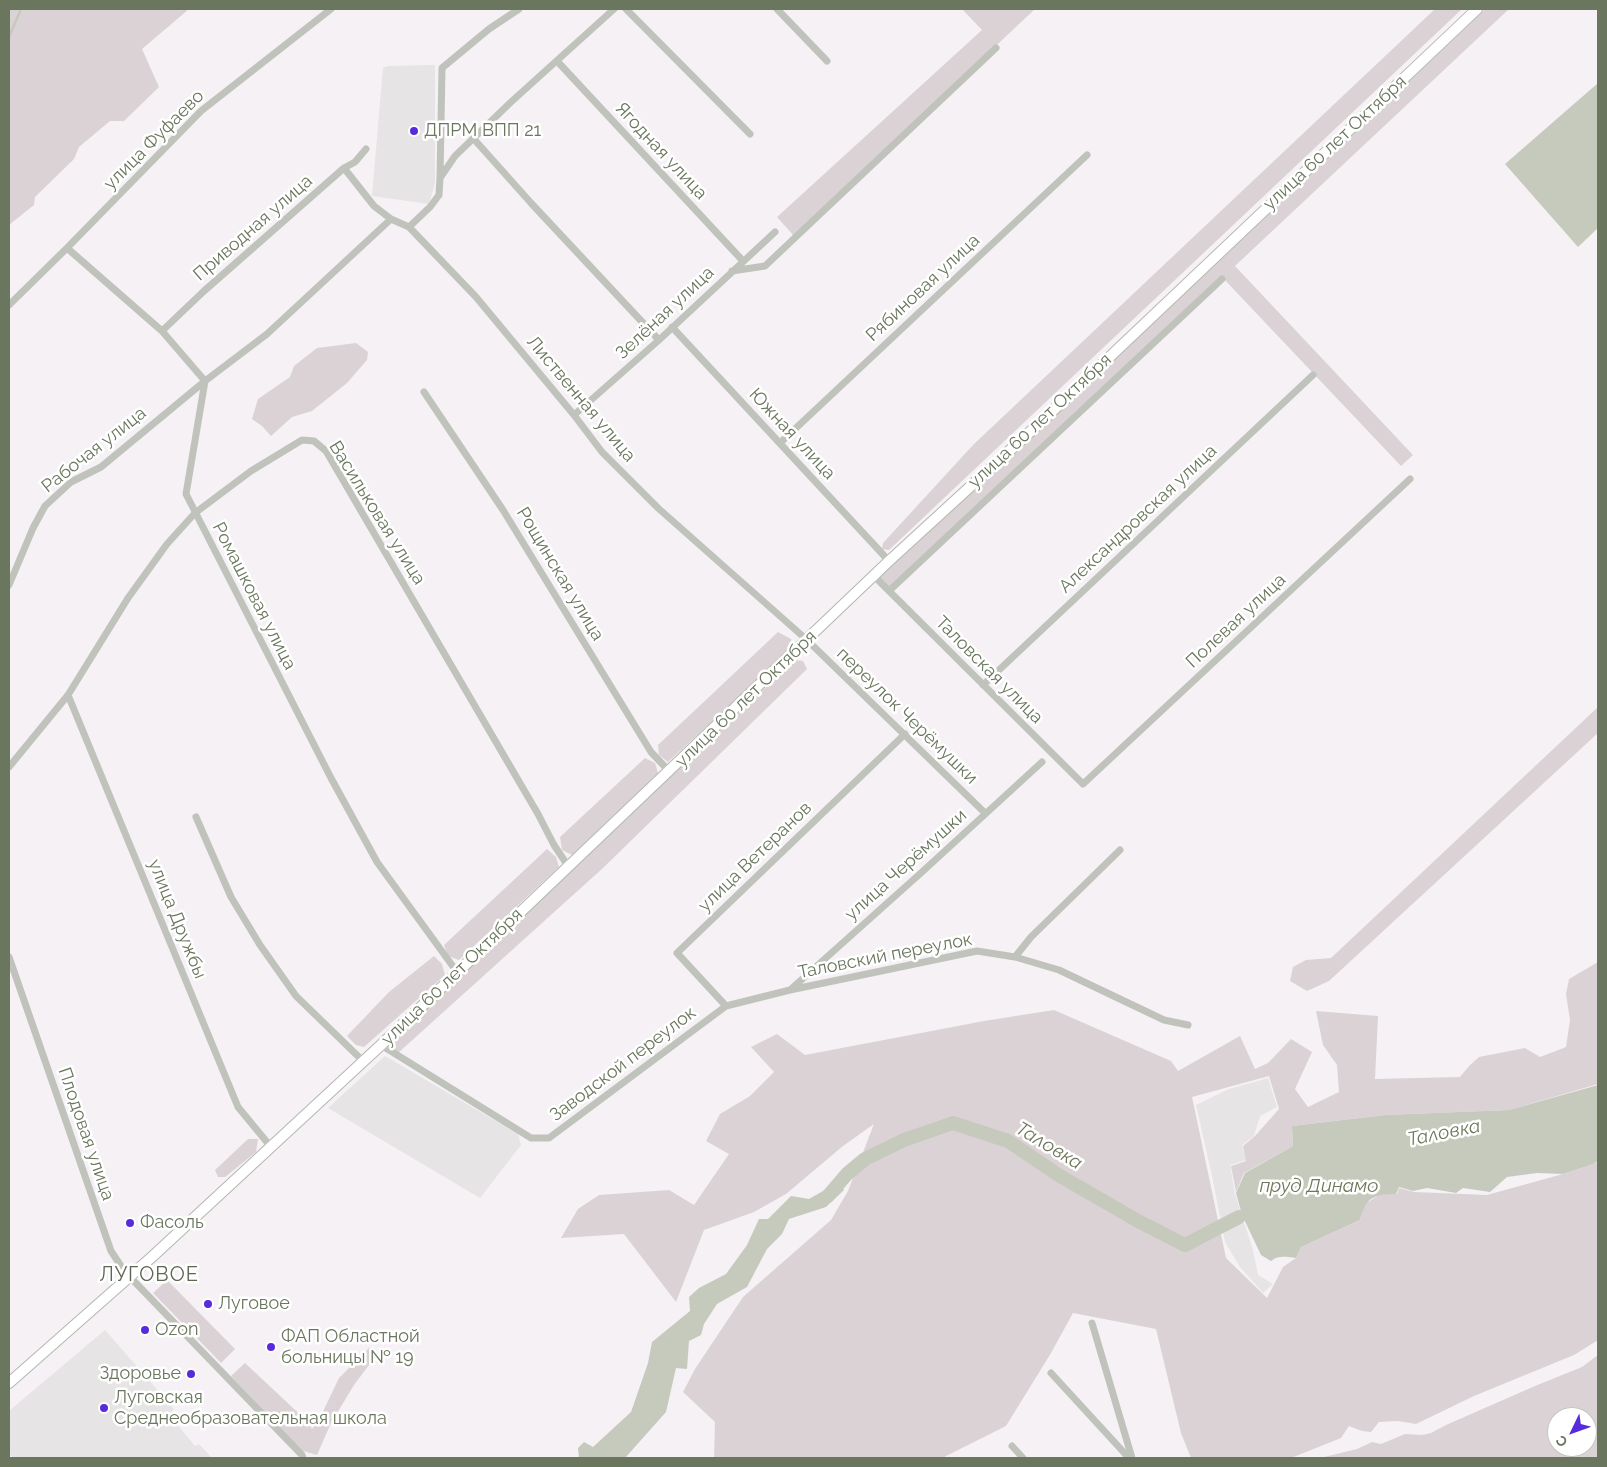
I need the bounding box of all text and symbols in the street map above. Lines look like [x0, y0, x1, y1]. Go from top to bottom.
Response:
street label: улица 60 лет Октября [1259, 71, 1411, 215]
street label: улица Фуфаево [99, 85, 209, 195]
street label: Ягодная улица [610, 98, 712, 204]
place label: ДПРМ ВПП 21 [424, 120, 541, 142]
marker: ДПРМ ВПП 21 [408, 125, 420, 137]
street label: Приводная улица [189, 170, 317, 286]
street label: Рябиновая улица [862, 230, 984, 346]
street label: Зелёная улица [611, 262, 719, 364]
street label: Лиственная улица [522, 332, 640, 466]
street label: улица 60 лет Октября [964, 349, 1116, 493]
street label: Южная улица [744, 384, 840, 484]
street label: Рабочая улица [38, 403, 150, 497]
street label: Васильковая улица [324, 437, 430, 589]
street label: Александровская улица [1055, 440, 1221, 598]
street label: Рощинская улица [512, 503, 608, 645]
street label: Ромашковая улица [207, 519, 301, 673]
street label: Полевая улица [1182, 569, 1290, 673]
street label: Таловская улица [931, 612, 1047, 728]
street label: улица 60 лет Октября [671, 626, 821, 772]
street label: переулок Черёмушки [832, 643, 982, 789]
street label: улица Ветеранов [694, 797, 816, 917]
street label: улица Черёмушки [841, 805, 971, 925]
street label: улица Дружбы [143, 856, 211, 982]
street label: улица 60 лет Октября [377, 904, 527, 1050]
street label: Таловский переулок [796, 929, 974, 983]
street label: Заводской переулок [546, 1002, 700, 1126]
street label: Плодовая улица [53, 1065, 119, 1203]
water label: Таловка [1406, 1115, 1482, 1151]
water label: Таловка [1012, 1117, 1086, 1175]
water label: пруд Динамо [1259, 1175, 1379, 1197]
place label: Фасоль [140, 1212, 204, 1234]
marker: Фасоль [124, 1217, 136, 1229]
district label: ЛУГОВОЕ [98, 1263, 200, 1287]
place label: Луговое [218, 1293, 290, 1315]
marker: Луговое [202, 1298, 214, 1310]
place label: Ozon [155, 1319, 198, 1341]
marker: Ozon [139, 1324, 151, 1336]
place label: ФАП Областной больницы № 19 [281, 1326, 420, 1368]
marker: ФАП Областной больницы № 19 [265, 1341, 277, 1353]
place label: Здоровье [99, 1363, 181, 1385]
marker: Здоровье [185, 1368, 197, 1380]
place label: Луговская Среднеобразовательная школа [114, 1387, 387, 1430]
marker: Луговская Среднеобразовательная школа [98, 1402, 110, 1414]
north arrow [1547, 1407, 1597, 1457]
text: С [1552, 1432, 1571, 1450]

